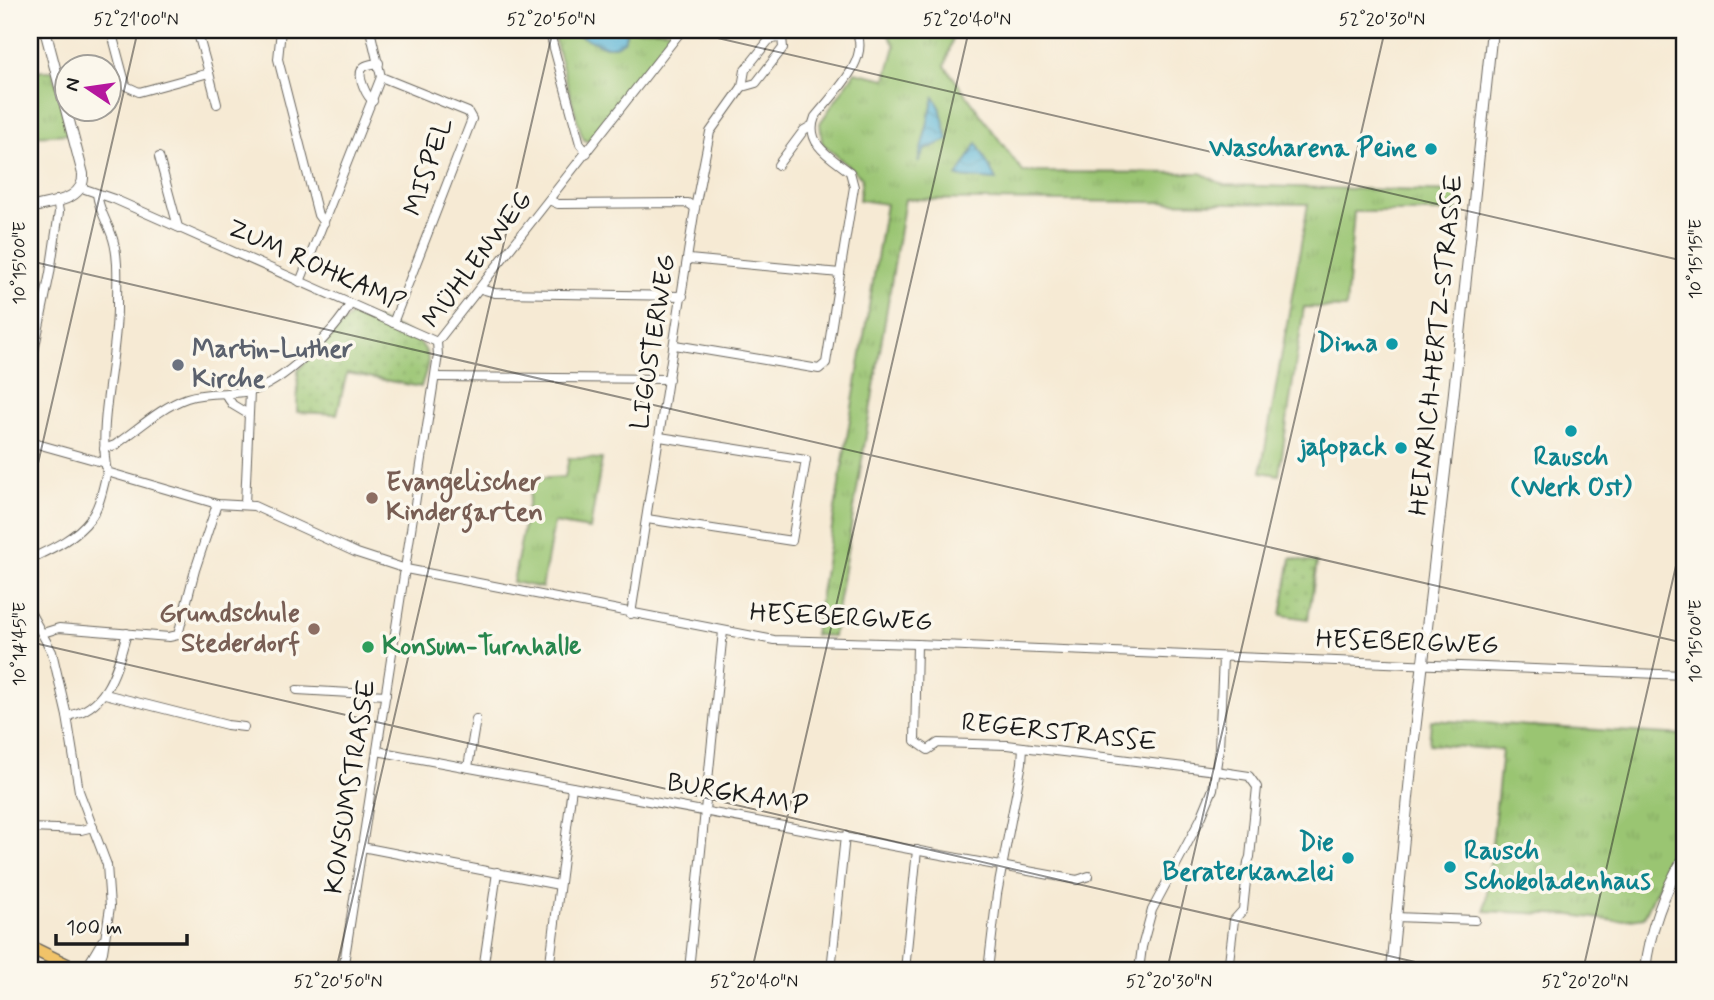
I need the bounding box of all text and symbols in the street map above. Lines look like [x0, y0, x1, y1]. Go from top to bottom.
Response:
text: 52°21'00"N [93, 8, 179, 32]
text: 52°20'50"N [507, 8, 595, 32]
text: 52°20'40"N [923, 8, 1011, 32]
text: 52°20'30"N [1339, 8, 1425, 32]
north arrow [52, 52, 122, 122]
text: N [59, 76, 87, 93]
street label: MISPEL [396, 114, 462, 220]
place label: Wascharena Peine [1208, 132, 1417, 166]
marker: Wascharena Peine [1423, 141, 1439, 157]
street label: HEINRICH-HERTZ-STRASSE [1402, 173, 1472, 517]
street label: MÜHLENWEG [415, 184, 541, 336]
street label: ZUM ROHKAMP [222, 212, 410, 321]
text: 10°15'15"E [1684, 219, 1708, 299]
text: 10°15'00"E [8, 221, 32, 305]
street label: LIGUSTERWEG [623, 252, 685, 432]
place label: Dima [1317, 327, 1378, 361]
place label: Martin-Luther Kirche [192, 333, 353, 397]
marker: Dima [1384, 336, 1400, 352]
marker: Martin-Luther Kirche [170, 357, 186, 373]
marker: Rausch (Werk Ost) [1563, 423, 1579, 439]
place label: jafopack [1297, 431, 1387, 467]
marker: jafopack [1393, 440, 1409, 456]
place label: Rausch (Werk Ost) [1510, 441, 1632, 505]
place label: Evangelischer Kindergarten [386, 466, 543, 533]
marker: Evangelischer Kindergarten [364, 490, 380, 506]
street label: HESEBERGWEG [749, 596, 933, 640]
place label: Grundschule Stederdorf [159, 597, 300, 661]
text: 10°15'00"E [1684, 599, 1708, 683]
text: 10°14'45"E [8, 602, 32, 686]
marker: Grundschule Stederdorf [306, 621, 322, 637]
street label: HESEBERGWEG [1315, 623, 1499, 663]
place label: Konsum-Turnhalle [382, 630, 581, 664]
marker: Konsum-Turnhalle [360, 639, 376, 655]
street label: KONSUMSTRASSE [317, 677, 385, 897]
street label: REGERSTRASSE [960, 706, 1158, 760]
street label: BURGKAMP [664, 766, 810, 824]
place label: Die Beraterkanzlei [1163, 826, 1334, 890]
place label: Rausch Schokoladenhaus [1464, 835, 1651, 899]
marker: Die Beraterkanzlei [1340, 850, 1356, 866]
marker: Rausch Schokoladenhaus [1442, 859, 1458, 875]
scale bar [56, 902, 187, 946]
text: 100 m [66, 914, 122, 942]
text: 52°20'50"N [294, 970, 382, 994]
text: 52°20'40"N [710, 970, 798, 994]
text: 52°20'30"N [1126, 970, 1212, 994]
text: 52°20'20"N [1542, 970, 1628, 994]

